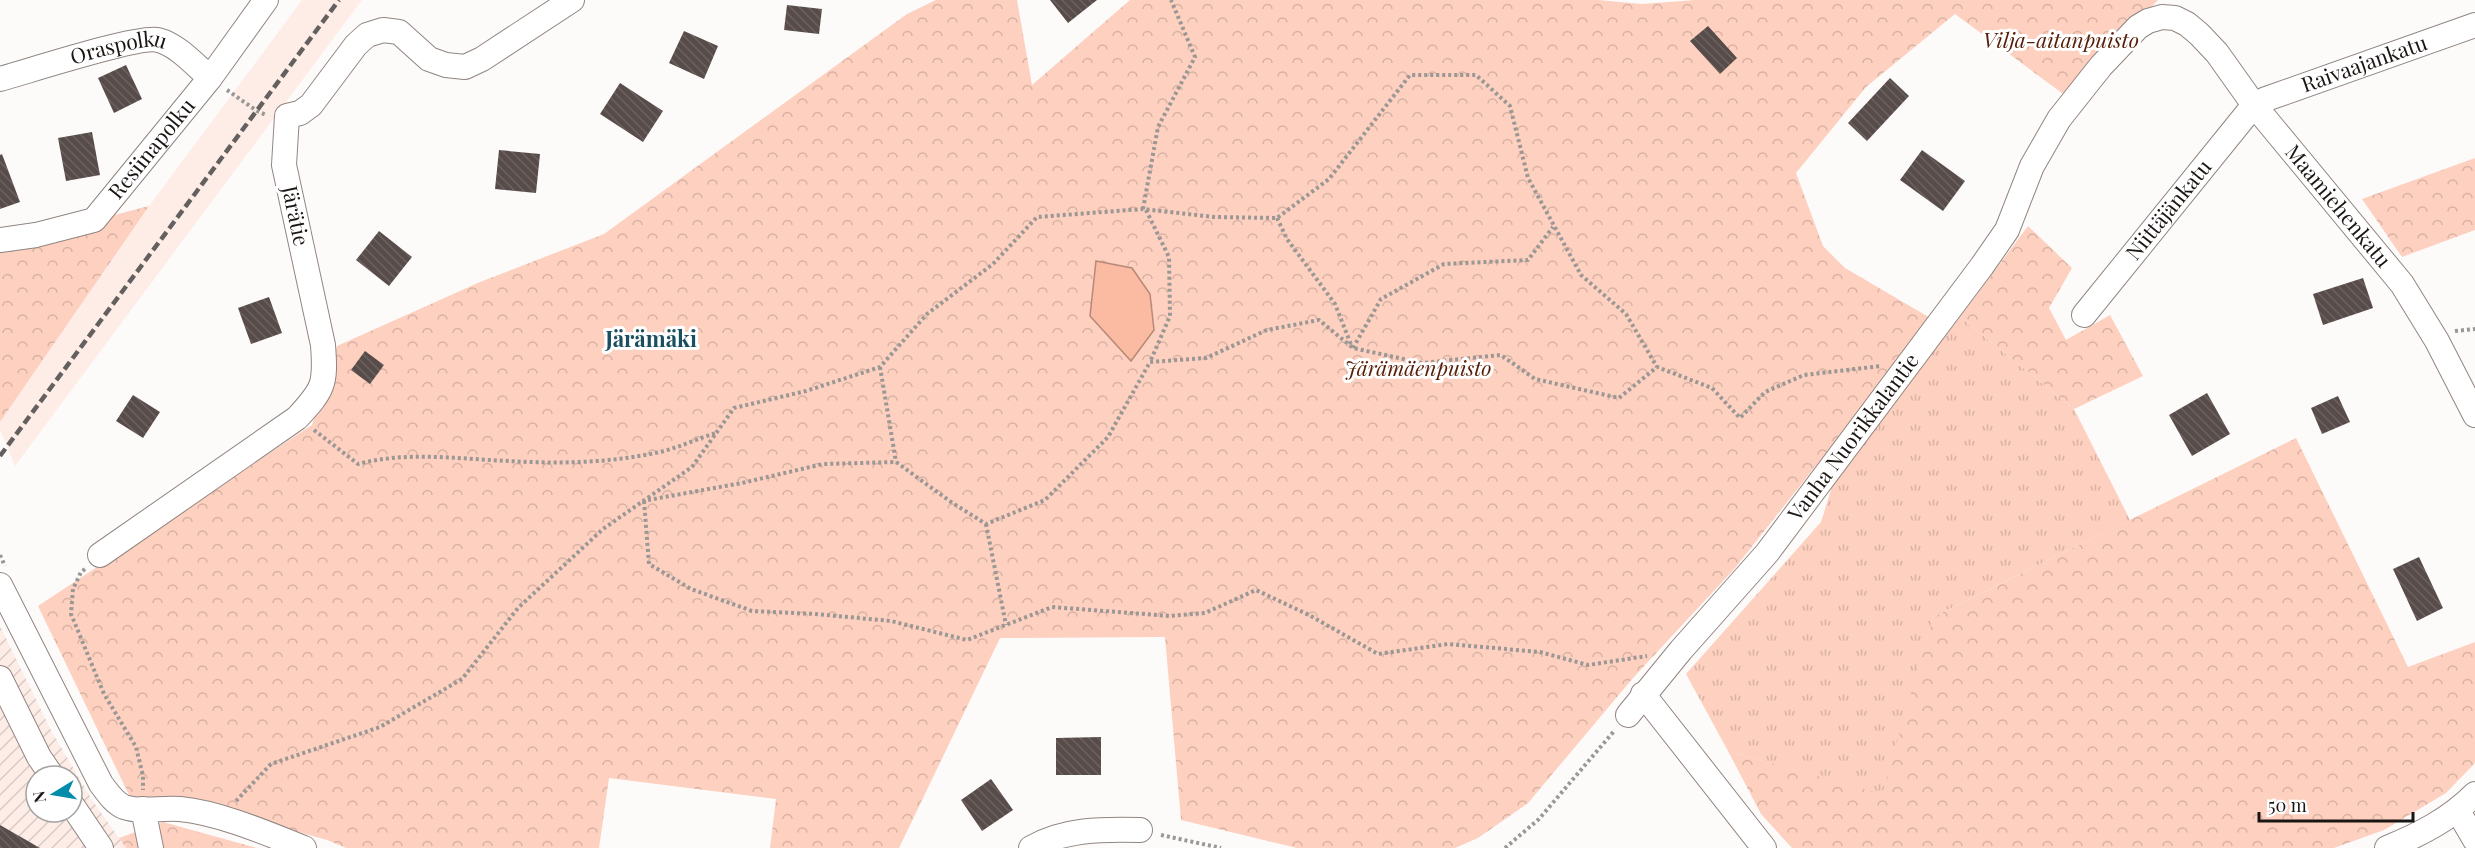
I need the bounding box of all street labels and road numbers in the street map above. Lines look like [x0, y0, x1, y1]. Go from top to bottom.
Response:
street label: Oraspolku [67, 23, 171, 70]
street label: Raivaajankatu [2297, 27, 2430, 97]
street label: Resiinapolku [101, 91, 200, 204]
street label: Maamiehenkatu [2280, 138, 2398, 272]
street label: Niittäjänkatu [2118, 153, 2216, 265]
street label: Järätie [277, 182, 317, 248]
street label: Vanha Nuorikkalantie [1780, 347, 1924, 526]

